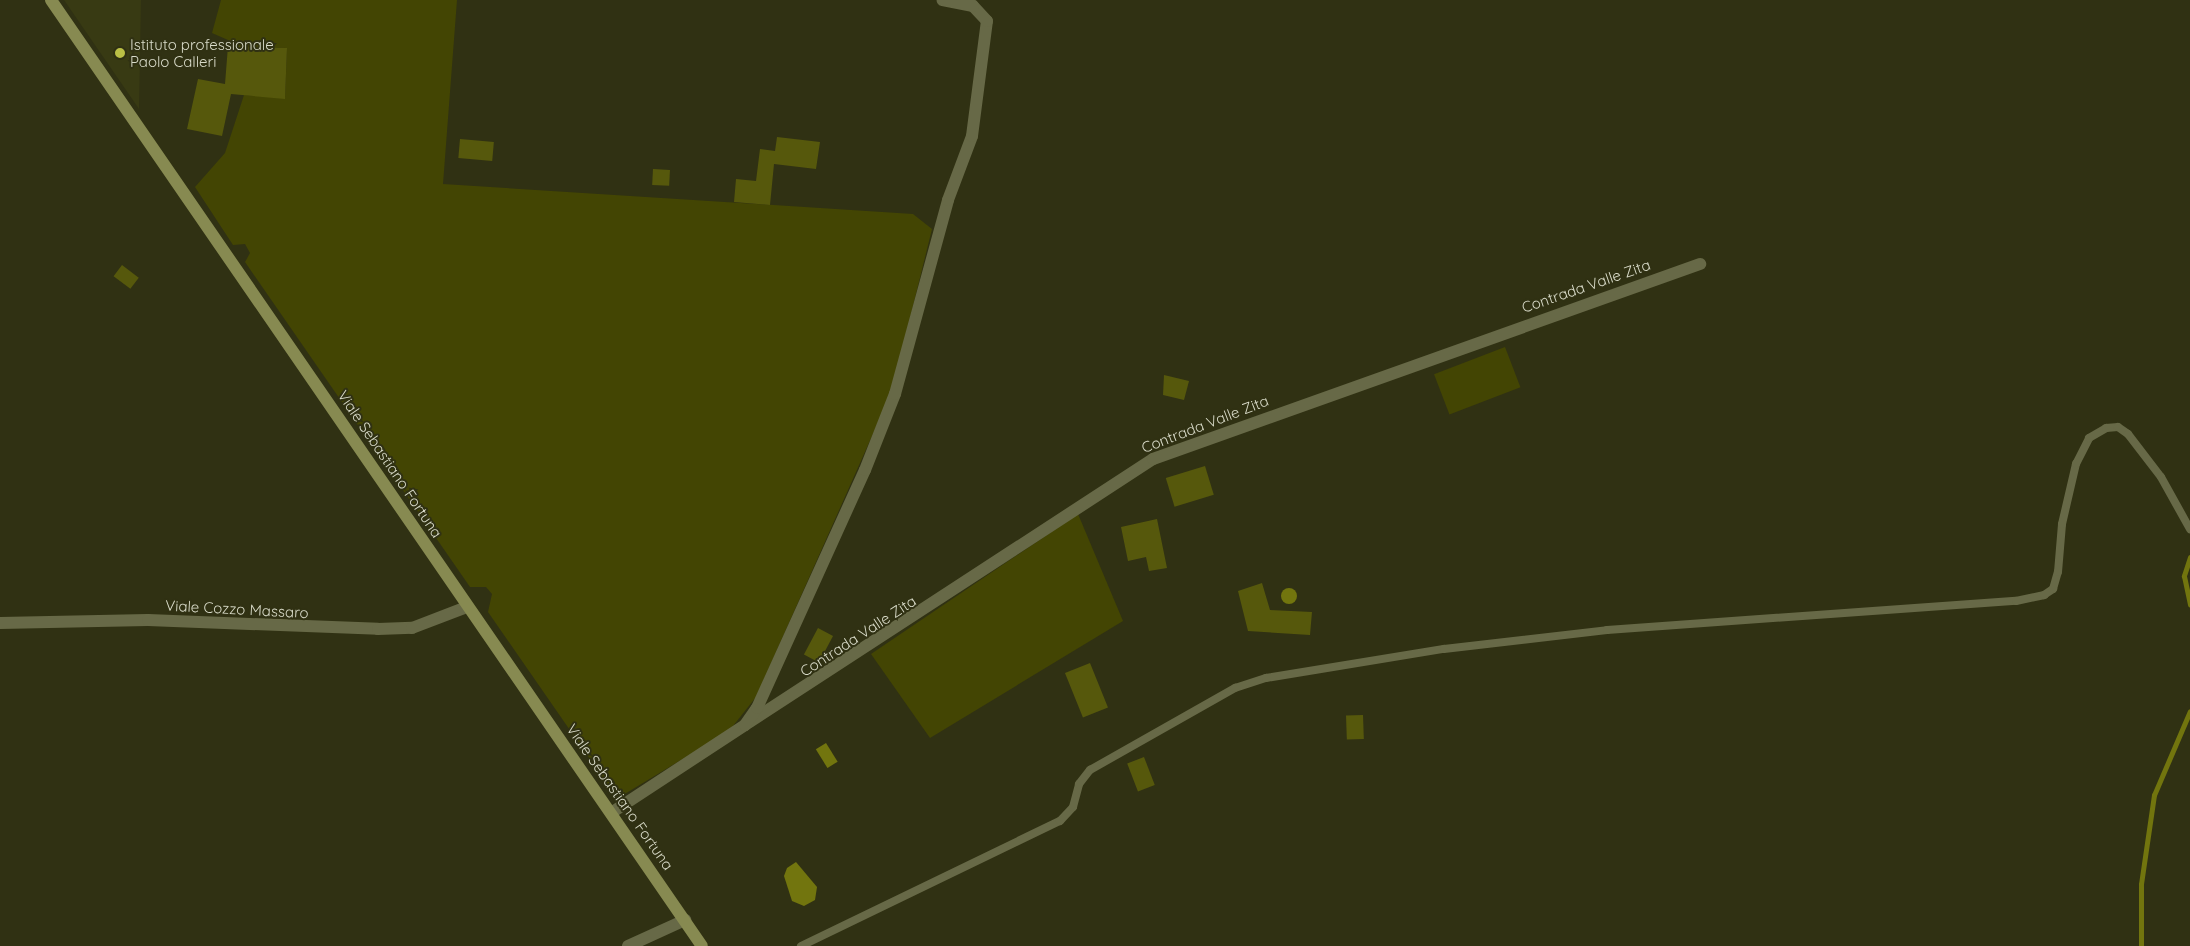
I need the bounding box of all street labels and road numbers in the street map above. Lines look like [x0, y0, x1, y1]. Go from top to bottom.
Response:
street label: Contrada Valle Zita [1519, 256, 1653, 316]
street label: Viale Sebastiano Fortuna [334, 387, 446, 541]
street label: Contrada Valle Zita [1139, 391, 1271, 457]
street label: Contrada Valle Zita [797, 592, 919, 680]
street label: Viale Cozzo Massaro [165, 596, 309, 622]
street label: Viale Sebastiano Fortuna [563, 721, 677, 873]

